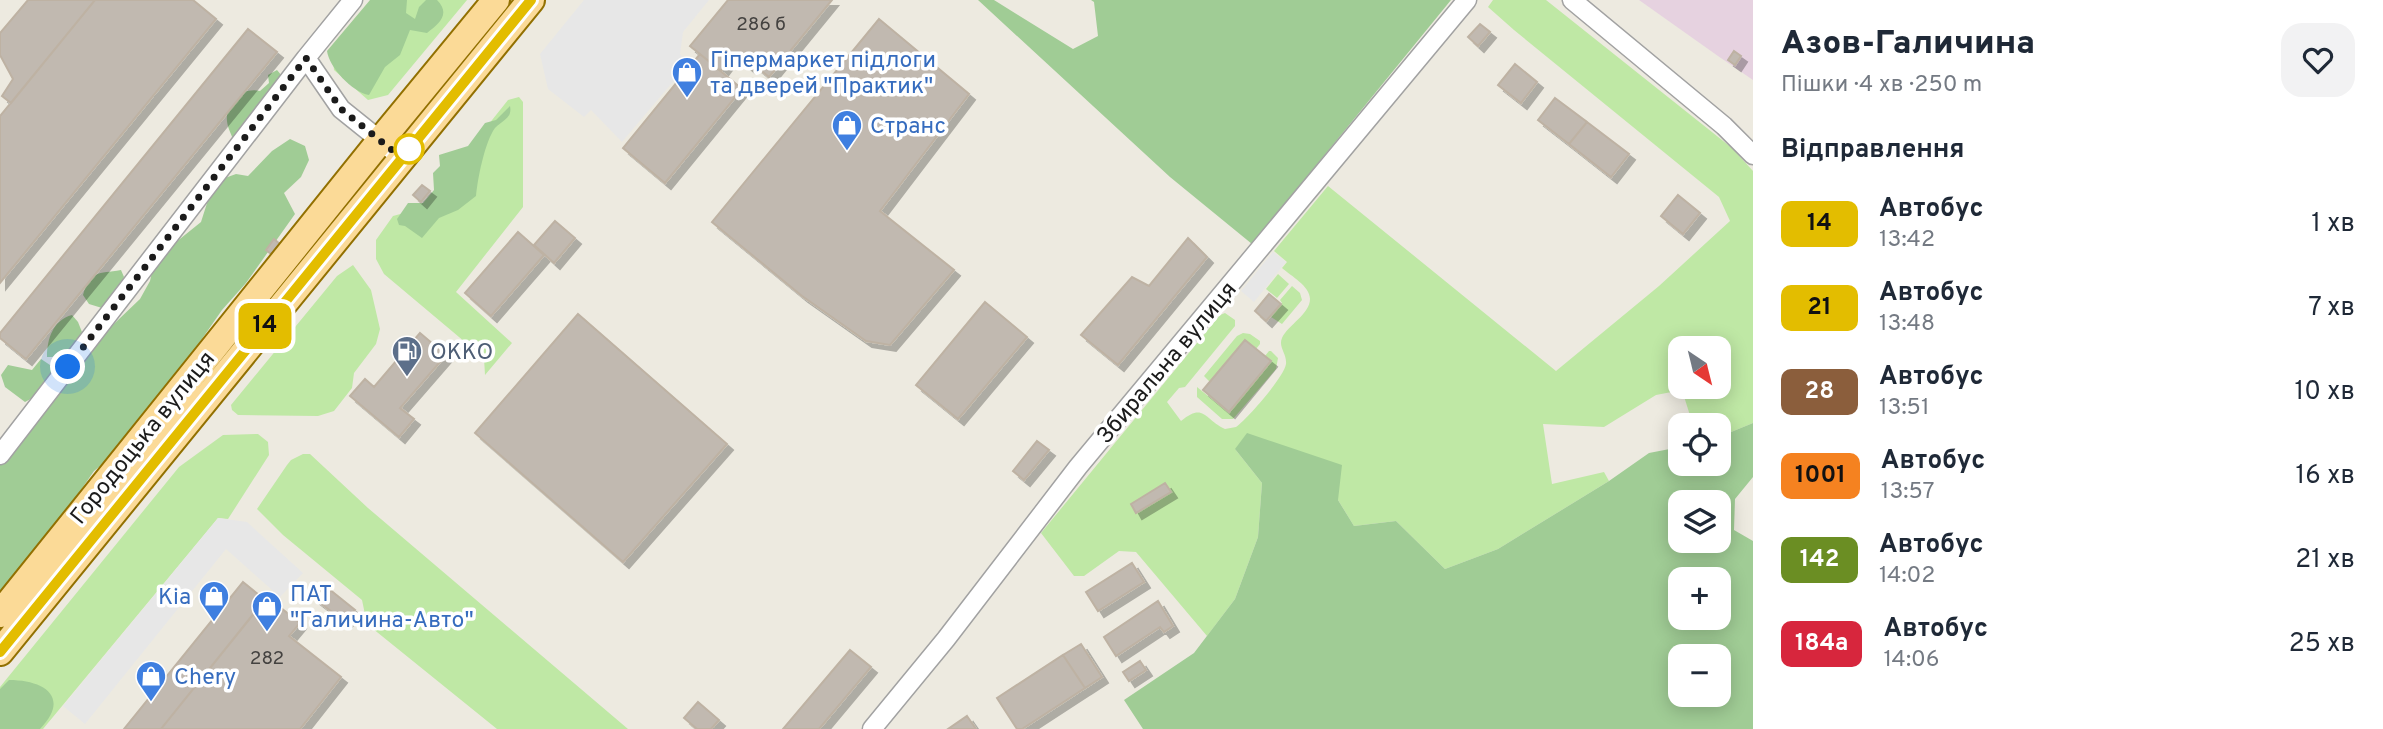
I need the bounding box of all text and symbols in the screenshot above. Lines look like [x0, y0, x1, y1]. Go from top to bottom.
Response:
house number: 286 б [736, 13, 786, 37]
button: heart [2281, 23, 2355, 97]
text: Азов-Галичина [1781, 24, 2035, 66]
place label: Гіпермаркет підлоги та дверей "Практик" [710, 47, 936, 102]
shop icon: Гіпермаркет підлоги та дверей "Практик" [670, 55, 704, 99]
text: Пішки · 4 хв · 250 m [1781, 71, 1982, 100]
shop icon: Странс [830, 108, 864, 152]
place label: Странс [870, 113, 946, 142]
unlabelled marker [394, 134, 424, 164]
text: Відправлення [1781, 134, 1964, 167]
text: Автобус [1879, 193, 1984, 226]
text: 1 хв [2311, 208, 2355, 241]
text: 14 [1807, 209, 1832, 239]
text: 13:42 [1879, 226, 1935, 255]
street label: Збиральна вулиця [1092, 276, 1244, 451]
text: Автобус [1879, 277, 1984, 310]
text: 7 хв [2308, 292, 2355, 325]
text: 21 [1807, 293, 1832, 323]
line badge: 14 [233, 303, 296, 349]
text: 13:48 [1879, 310, 1935, 339]
text: 14 [252, 311, 278, 341]
fuel station icon: ОККО [390, 334, 424, 378]
north arrow [1668, 336, 1731, 399]
map controls [1668, 336, 1731, 707]
place label: ОККО [430, 339, 493, 368]
street label: Городоцька вулиця [65, 346, 223, 531]
your location [50, 349, 85, 384]
text: Автобус [1879, 361, 1984, 394]
text: 10 хв [2294, 376, 2355, 409]
text: 28 [1805, 377, 1834, 407]
text: 13:51 [1879, 394, 1929, 423]
button: locate [1668, 413, 1731, 476]
text: Автобус [1881, 445, 1985, 478]
text: 16 хв [2296, 460, 2355, 493]
text: 1001 [1795, 461, 1846, 491]
text: 13:57 [1881, 478, 1935, 507]
button: layers [1668, 490, 1731, 553]
text: Автобус [1879, 529, 1984, 562]
text: 21 хв [2295, 544, 2355, 577]
text: 142 [1800, 545, 1839, 575]
text: 14:02 [1879, 562, 1935, 591]
button: + [1668, 567, 1731, 630]
shop icon: Kia [197, 579, 231, 623]
place label: ПАТ "Галичина-Авто" [290, 581, 474, 636]
place label: Kia [158, 584, 191, 613]
shop icon: ПАТ "Галичина-Авто" [250, 589, 284, 633]
text: Автобус [1883, 613, 1988, 646]
text: 25 хв [2289, 628, 2355, 661]
text: 184а [1795, 629, 1848, 659]
button: − [1668, 644, 1731, 707]
text: 14:06 [1883, 646, 1940, 675]
house number: 282 [250, 647, 284, 671]
shop icon: Chery [134, 659, 168, 703]
place label: Chery [174, 664, 236, 693]

